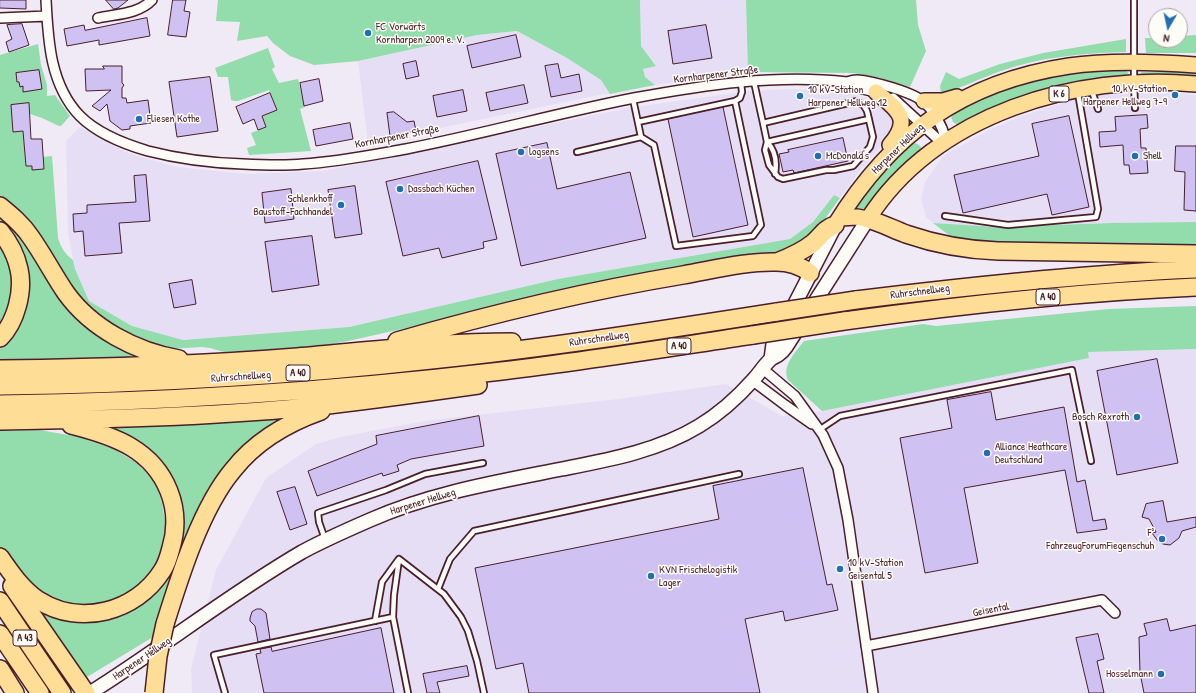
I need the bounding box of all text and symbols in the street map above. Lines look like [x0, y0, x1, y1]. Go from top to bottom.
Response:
north arrow [1148, 8, 1188, 48]
place label: FC Vorwärts Kornharpen 2009 e. V. [376, 20, 465, 46]
marker: FC Vorwärts Kornharpen 2009 e. V. [363, 28, 373, 38]
text: N [1162, 31, 1170, 46]
street label: Kornharpener Straße [673, 63, 759, 87]
place label: 10 kV-Station Harpener Hellweg 7-9 [1083, 82, 1167, 108]
place label: 10 kV-Station Harpener Hellweg 12 [808, 83, 887, 109]
road number: K 6 [1049, 86, 1069, 102]
marker: 10 kV-Station Harpener Hellweg 7-9 [1170, 90, 1180, 100]
marker: 10 kV-Station Harpener Hellweg 12 [795, 91, 805, 101]
place label: Fliesen Kothe [147, 112, 200, 126]
marker: Fliesen Kothe [134, 114, 144, 124]
street label: Harpener Hellweg [869, 121, 927, 177]
street label: Kornharpener Straße [354, 122, 440, 152]
place label: logsens [529, 145, 559, 159]
marker: logsens [516, 147, 526, 157]
place label: McDonald's [826, 149, 869, 163]
place label: Shell [1143, 149, 1162, 163]
marker: McDonald's [813, 151, 823, 161]
marker: Shell [1130, 151, 1140, 161]
place label: Dassbach Küchen [408, 182, 475, 196]
marker: Dassbach Küchen [395, 184, 405, 194]
place label: Schlenkhoff Baustoff-Fachhandel [253, 192, 333, 218]
marker: Schlenkhoff Baustoff-Fachhandel [336, 200, 346, 210]
street label: Ruhrschnellweg [890, 282, 950, 302]
road number: A 40 [1036, 289, 1060, 305]
street label: Ruhrschnellweg [568, 328, 630, 350]
road number: A 40 [667, 338, 691, 354]
road number: A 40 [286, 365, 310, 381]
street label: Ruhrschnellweg [211, 368, 271, 386]
place label: Bosch Rexroth [1072, 410, 1129, 424]
marker: Bosch Rexroth [1132, 412, 1142, 422]
place label: Alliance Heathcare Deutschland [995, 440, 1067, 466]
marker: Alliance Heathcare Deutschland [982, 448, 992, 458]
street label: Harpener Hellweg [389, 486, 457, 518]
place label: F³ FahrzeugForumFiegenschuh [1046, 526, 1154, 552]
marker: F³ FahrzeugForumFiegenschuh [1157, 534, 1167, 544]
place label: 10 kV-Station Geisental 5 [848, 556, 903, 582]
place label: KVN Frischelogistik Lager [659, 563, 737, 589]
marker: 10 kV-Station Geisental 5 [835, 564, 845, 574]
marker: KVN Frischelogistik Lager [646, 571, 656, 581]
street label: Geisental [972, 600, 1010, 620]
road number: A 43 [13, 630, 37, 646]
street label: Harpener Hellweg [110, 635, 174, 683]
place label: Hosselmann [1106, 667, 1153, 681]
marker: Hosselmann [1156, 669, 1166, 679]

